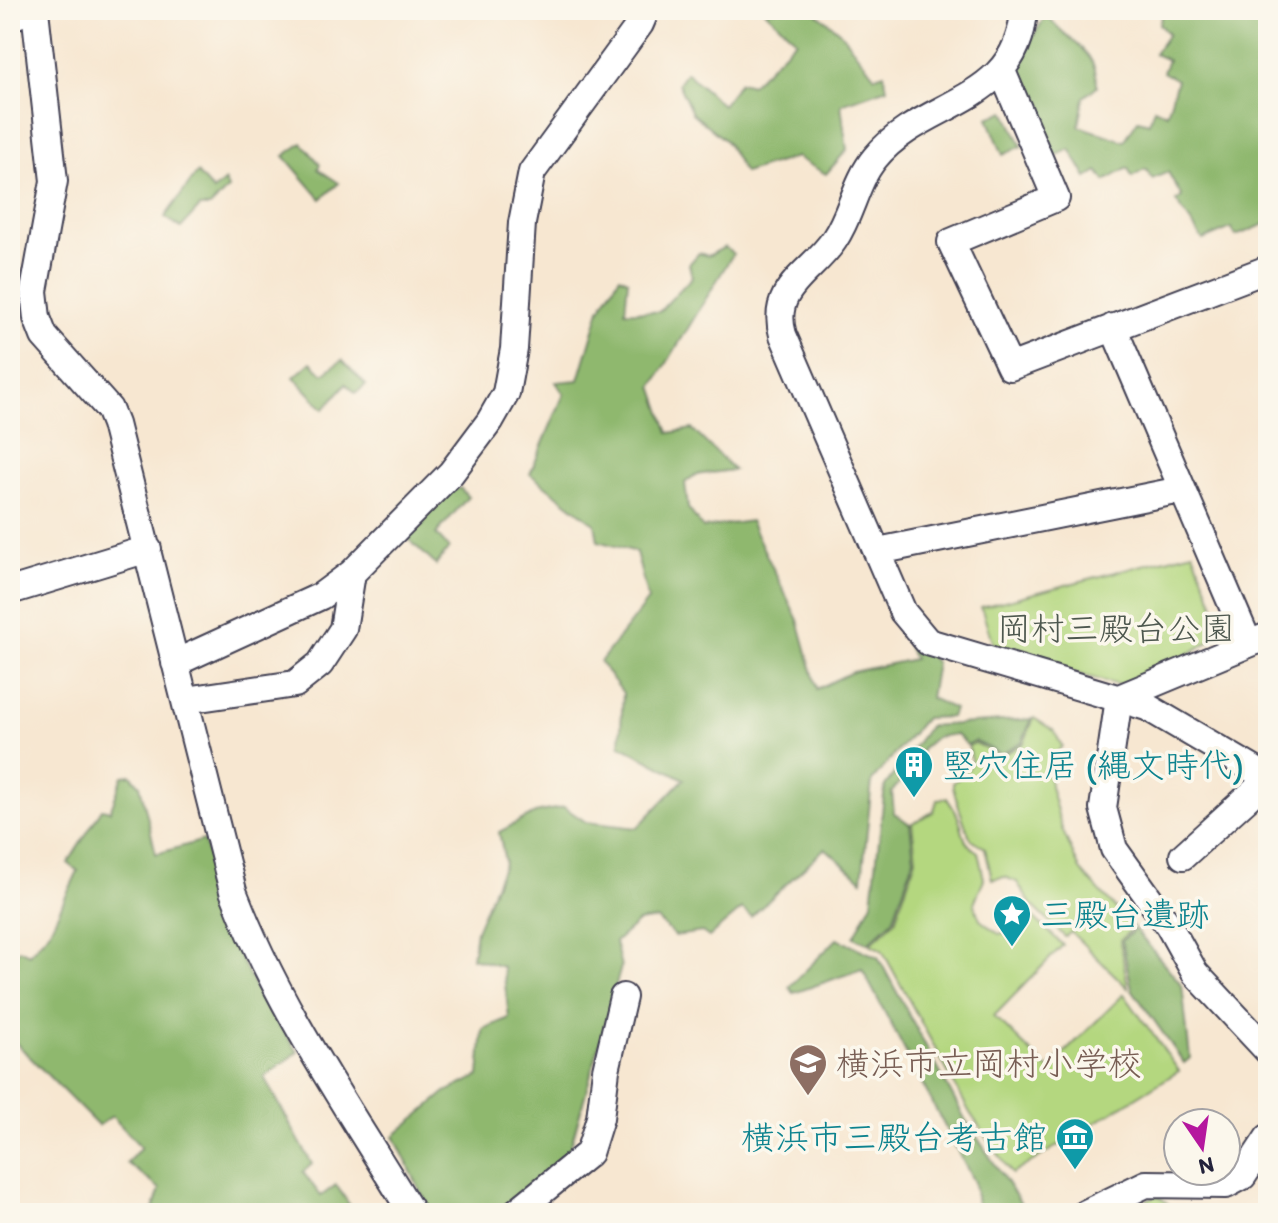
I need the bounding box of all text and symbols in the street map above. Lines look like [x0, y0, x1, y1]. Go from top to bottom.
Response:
park label: 岡村三殿台公園 [997, 608, 1235, 649]
building icon: 竪穴住居 (縄文時代) [893, 744, 935, 799]
place label: 竪穴住居 (縄文時代) [942, 745, 1244, 786]
place icon: 三殿台遺跡 [991, 893, 1033, 948]
place label: 三殿台遺跡 [1040, 894, 1210, 935]
school or university icon: 横浜市立岡村小学校 [787, 1042, 829, 1097]
place label: 横浜市立岡村小学校 [836, 1043, 1142, 1084]
north arrow [1162, 1107, 1242, 1187]
museum icon: 横浜市三殿台考古館 [1054, 1116, 1096, 1171]
place label: 横浜市三殿台考古館 [741, 1117, 1047, 1158]
text: N [1196, 1151, 1217, 1181]

